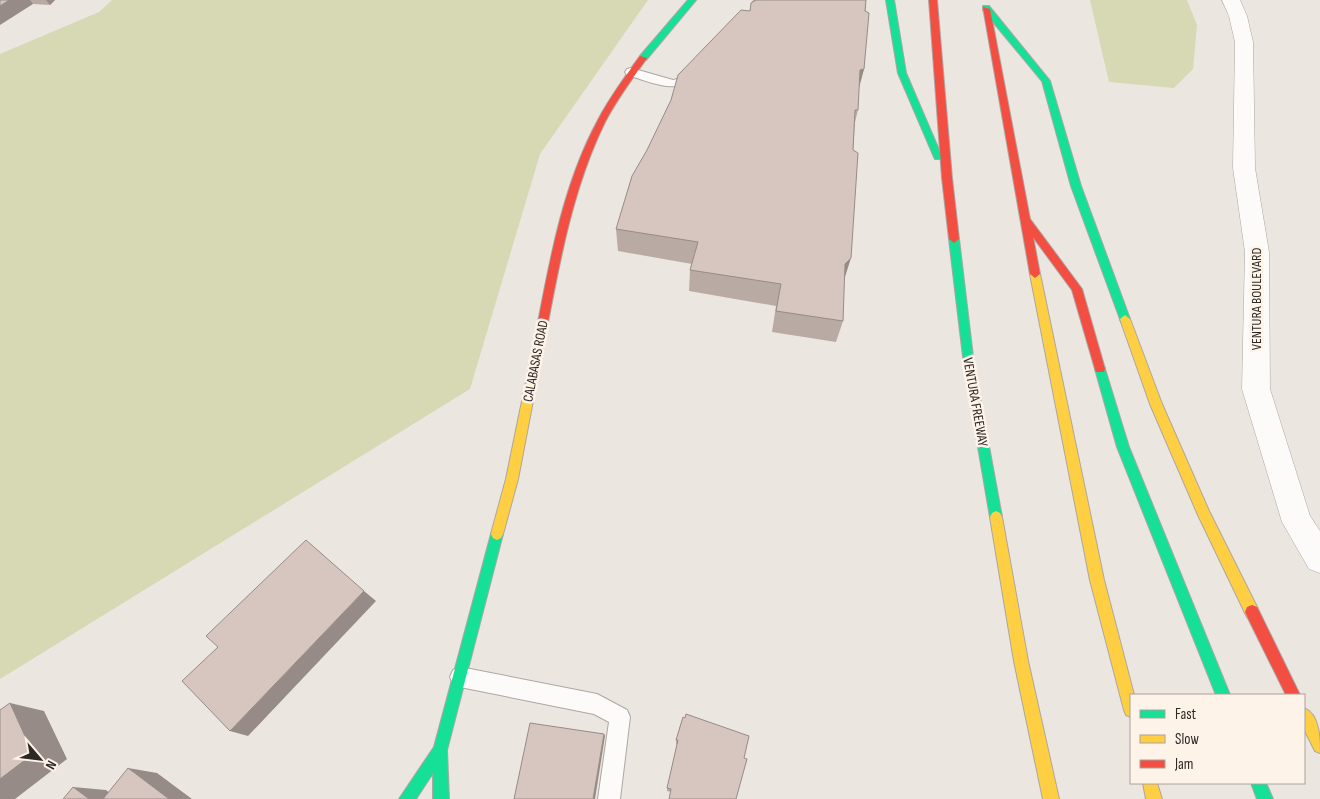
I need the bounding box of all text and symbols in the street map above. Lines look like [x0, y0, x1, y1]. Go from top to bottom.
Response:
street label: VENTURA BOULEVARD [1248, 248, 1265, 350]
street label: CALABASAS ROAD [519, 319, 552, 403]
street label: VENTURA FREEWAY [959, 356, 992, 448]
legend [1130, 694, 1305, 784]
text: Fast [1175, 705, 1197, 724]
text: Slow [1175, 730, 1199, 749]
north arrow [15, 734, 65, 784]
text: Jam [1174, 755, 1193, 774]
text: N [42, 758, 60, 772]

